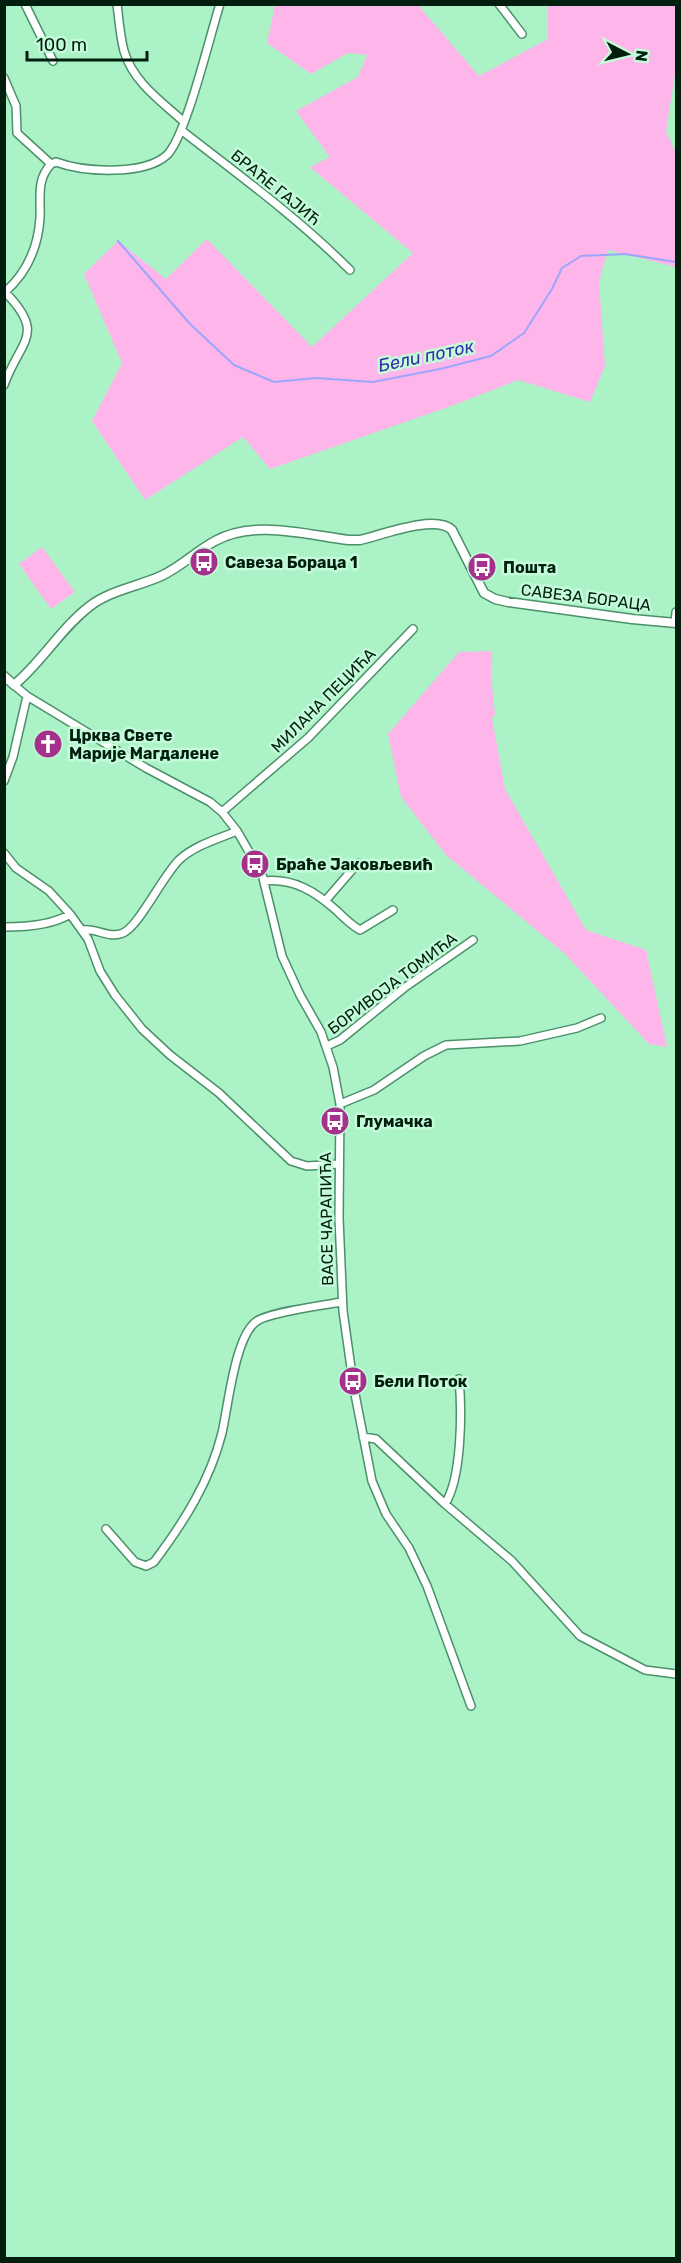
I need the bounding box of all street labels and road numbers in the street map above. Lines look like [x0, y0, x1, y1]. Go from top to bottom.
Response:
street label: БРАЋЕ ГАЈИЋ [227, 146, 324, 229]
street label: САВЕЗА БОРАЦА [520, 580, 652, 615]
street label: МИЛАНА ПЕЦИЋА [267, 644, 380, 756]
street label: БОРИВОЈА ТОМИЋА [324, 929, 461, 1038]
street label: ВАСЕ ЧАРАПИЋА [316, 1152, 337, 1286]

